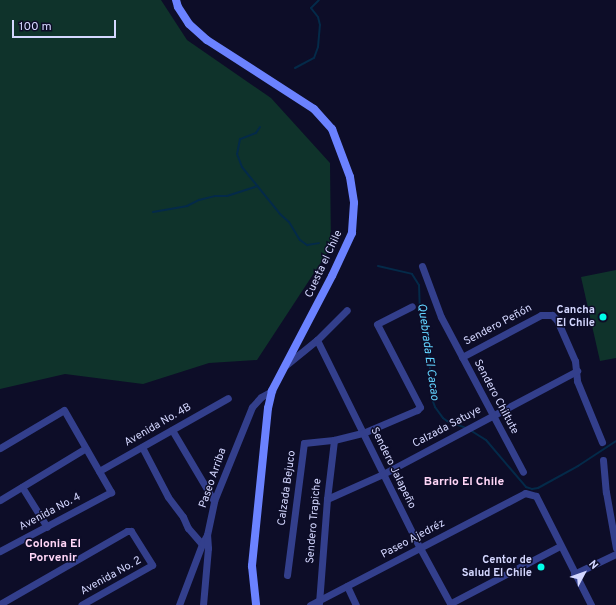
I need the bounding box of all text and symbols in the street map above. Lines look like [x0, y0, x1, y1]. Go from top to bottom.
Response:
scale bar [14, 12, 118, 38]
text: 100 m [19, 19, 52, 35]
street label: Cuesta el Chile [303, 228, 345, 300]
water label: Quebrada El Cacao [413, 302, 441, 402]
street label: Sendero Peñón [462, 302, 534, 348]
place label: Cancha El Chile [556, 304, 595, 330]
marker: Cancha El Chile [598, 312, 608, 322]
street label: Sendero Chiltute [471, 357, 521, 437]
street label: Avenida No. 4B [122, 401, 194, 449]
street label: Calzada Satuye [410, 403, 484, 451]
street label: Sendero Jalapeño [368, 425, 418, 511]
street label: Paseo Arriba [196, 446, 230, 510]
street label: Calzada Bejuco [275, 450, 299, 526]
district label: Barrio El Chile [424, 476, 504, 490]
street label: Sendero Trapiche [304, 478, 324, 564]
street label: Avenida No. 4 [17, 490, 83, 534]
street label: Paseo Ajedréz [379, 517, 447, 561]
district label: Colonia El Porvenir [25, 538, 81, 566]
north arrow [564, 553, 604, 593]
street label: Avenida No. 2 [78, 554, 144, 598]
place label: Centor de Salud El Chile [462, 554, 532, 580]
text: N [585, 558, 601, 573]
marker: Centor de Salud El Chile [535, 561, 547, 573]

